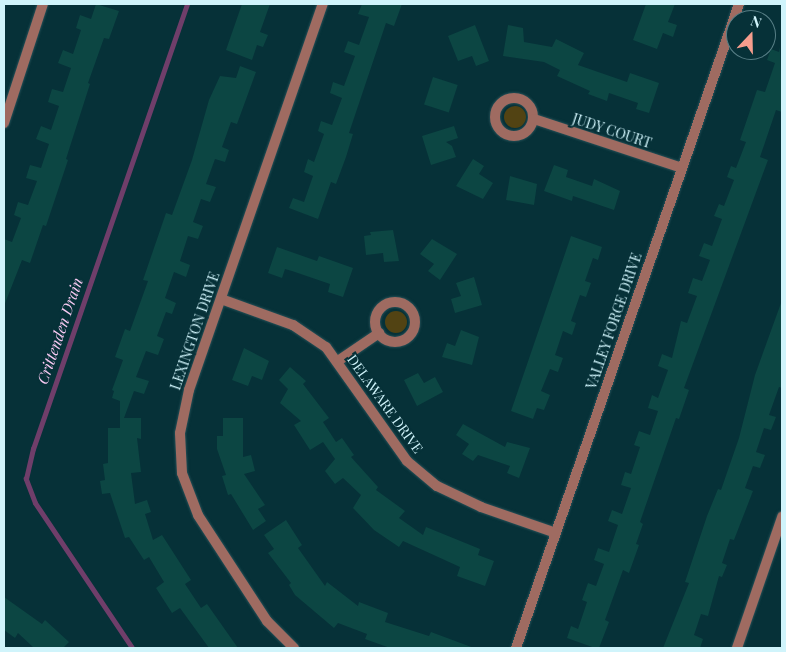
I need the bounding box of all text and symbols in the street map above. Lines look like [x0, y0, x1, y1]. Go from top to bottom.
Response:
north arrow [726, 10, 776, 60]
text: N [748, 11, 764, 32]
street label: JUDY COURT [570, 110, 654, 152]
street label: VALLEY FORGE DRIVE [583, 250, 645, 392]
street label: LEXINGTON DRIVE [167, 270, 223, 392]
water label: Crittenden Drain [33, 275, 87, 387]
street label: DELAWARE DRIVE [344, 352, 426, 456]

